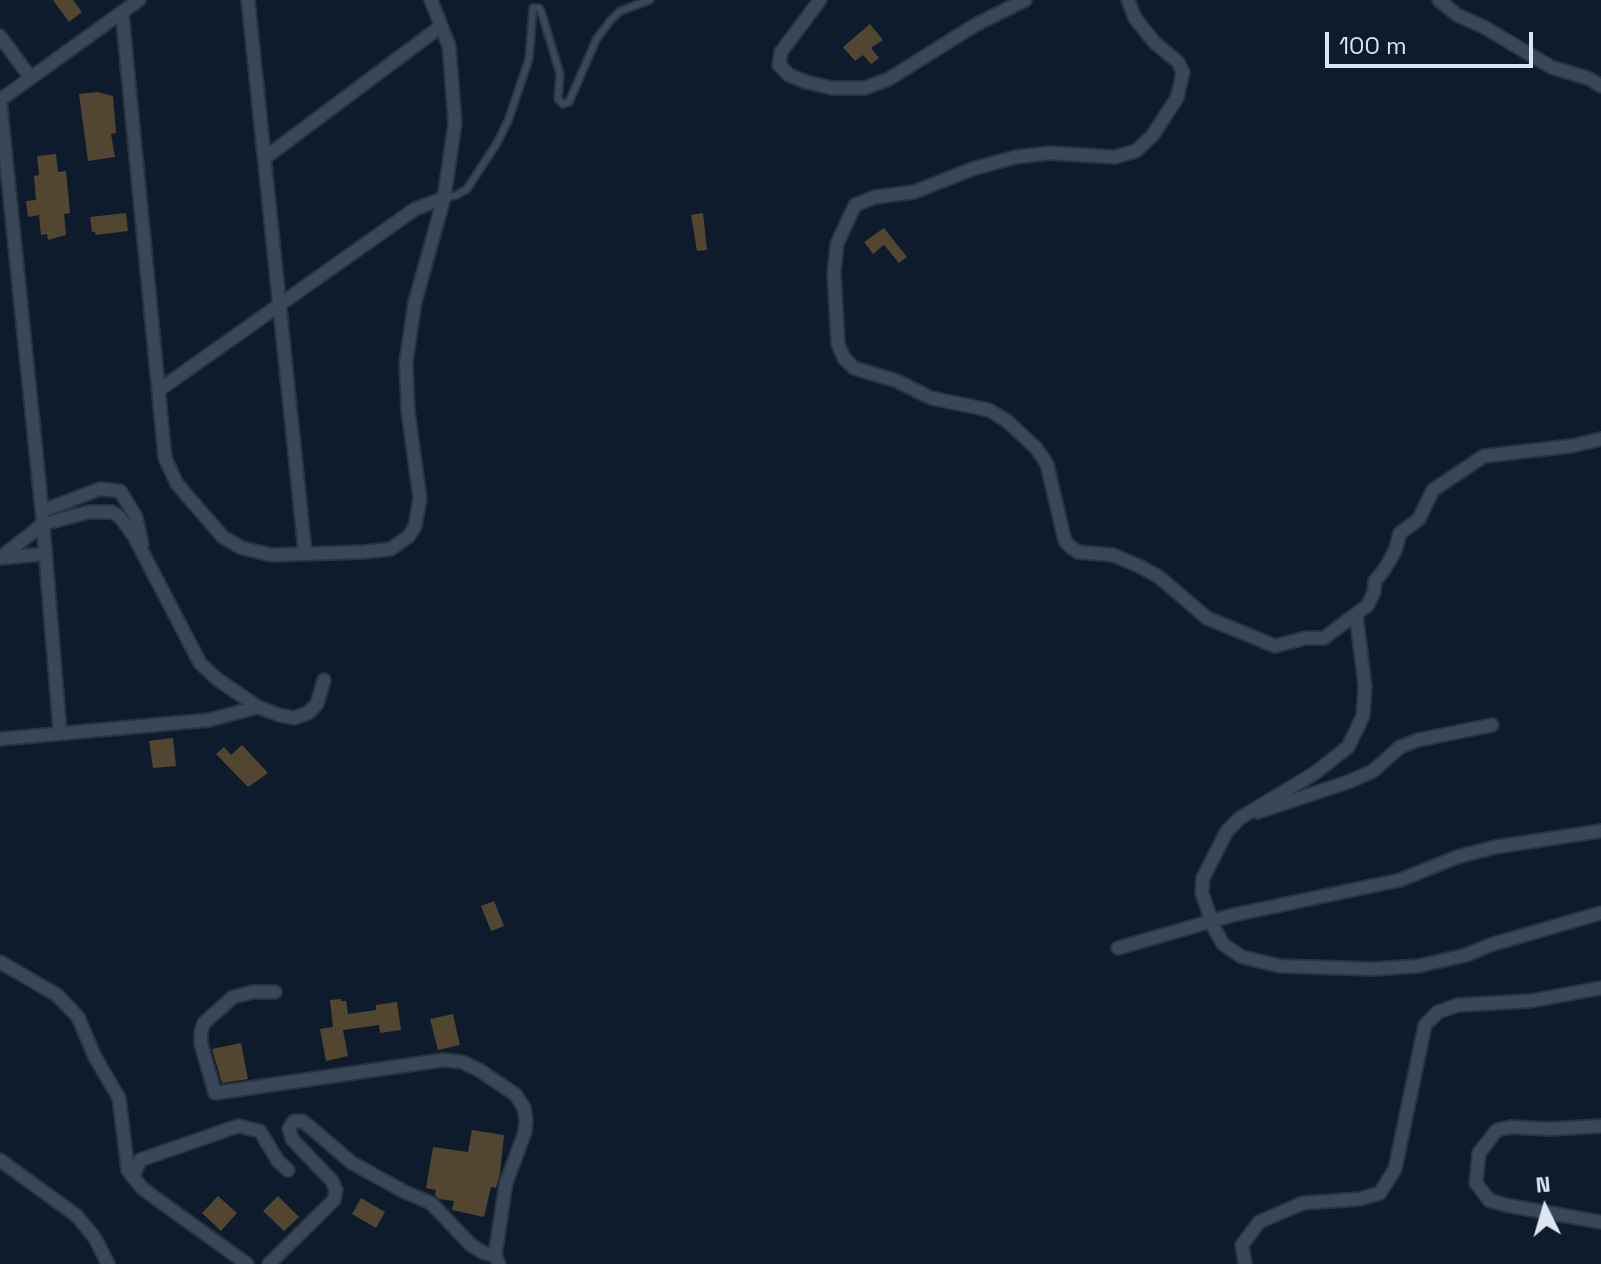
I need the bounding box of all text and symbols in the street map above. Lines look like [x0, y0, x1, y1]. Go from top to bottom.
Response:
scale bar [1329, 16, 1537, 66]
text: 100 m [1339, 30, 1407, 61]
north arrow [1505, 1168, 1585, 1248]
text: N [1534, 1170, 1551, 1199]

